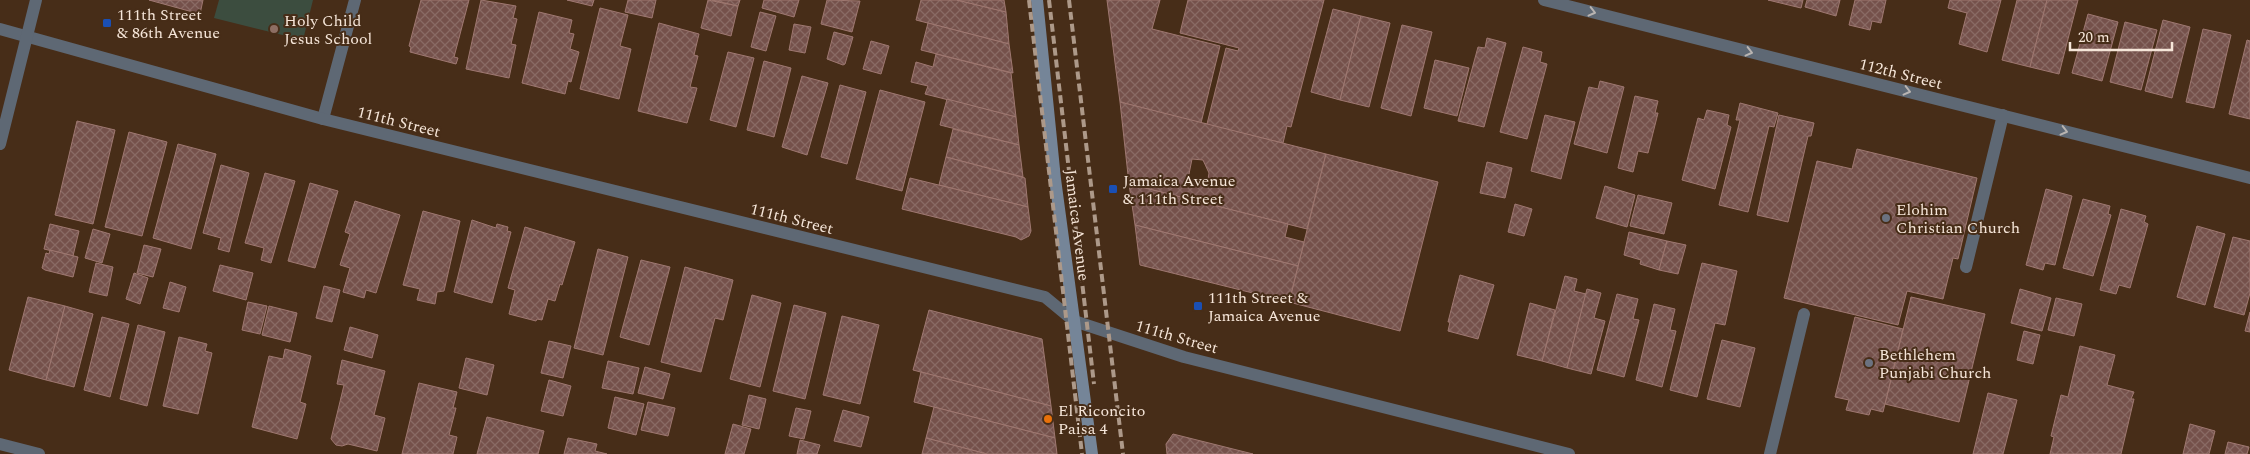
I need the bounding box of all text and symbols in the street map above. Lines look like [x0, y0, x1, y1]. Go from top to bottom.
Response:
place label: 111th Street & 86th Avenue [117, 3, 220, 45]
one-way arrow [1587, 6, 1596, 17]
place label: Holy Child Jesus School [284, 9, 372, 51]
marker: 111th Street & 86th Avenue [101, 17, 113, 29]
scale bar [2070, 20, 2172, 52]
marker: Holy Child Jesus School [268, 23, 280, 35]
text: 20 m [2078, 26, 2110, 49]
one-way arrow [1745, 46, 1753, 56]
street label: 112th Street [1857, 52, 1945, 96]
one-way arrow [1902, 85, 1911, 96]
street label: 111th Street [355, 100, 443, 144]
one-way arrow [2060, 125, 2069, 136]
street label: Jamaica Avenue [1058, 168, 1096, 282]
place label: Jamaica Avenue & 111th Street [1123, 169, 1235, 211]
marker: Jamaica Avenue & 111th Street [1107, 183, 1119, 195]
street label: 111th Street [748, 197, 836, 241]
place label: Elohim Christian Church [1896, 198, 2020, 240]
marker: Elohim Christian Church [1880, 212, 1892, 224]
place label: 111th Street & Jamaica Avenue [1208, 286, 1320, 328]
marker: 111th Street & Jamaica Avenue [1192, 300, 1204, 312]
street label: 111th Street [1133, 314, 1221, 360]
place label: Bethlehem Punjabi Church [1879, 343, 1991, 385]
marker: Bethlehem Punjabi Church [1863, 357, 1875, 369]
place label: El Riconcito Paisa 4 [1058, 399, 1145, 441]
marker: El Riconcito Paisa 4 [1042, 413, 1054, 425]

